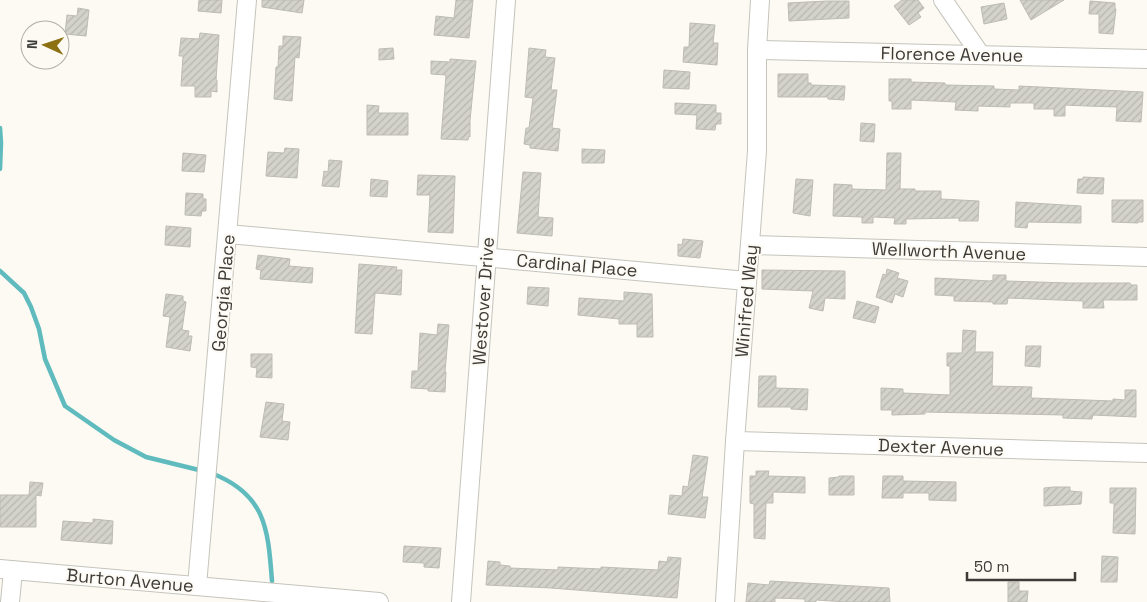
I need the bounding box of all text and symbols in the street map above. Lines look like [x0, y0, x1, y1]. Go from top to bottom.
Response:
north arrow [20, 20, 70, 70]
text: N [23, 39, 41, 49]
street label: Florence Avenue [880, 41, 1024, 67]
street label: Georgia Place [206, 233, 240, 353]
street label: Westover Drive [467, 236, 499, 366]
street label: Wellworth Avenue [871, 237, 1027, 265]
street label: Winifred Way [730, 243, 762, 359]
street label: Cardinal Place [515, 248, 639, 282]
street label: Dexter Avenue [878, 433, 1004, 461]
scale bar [967, 550, 1074, 582]
text: 50 m [974, 557, 1009, 576]
street label: Burton Avenue [65, 563, 195, 597]

